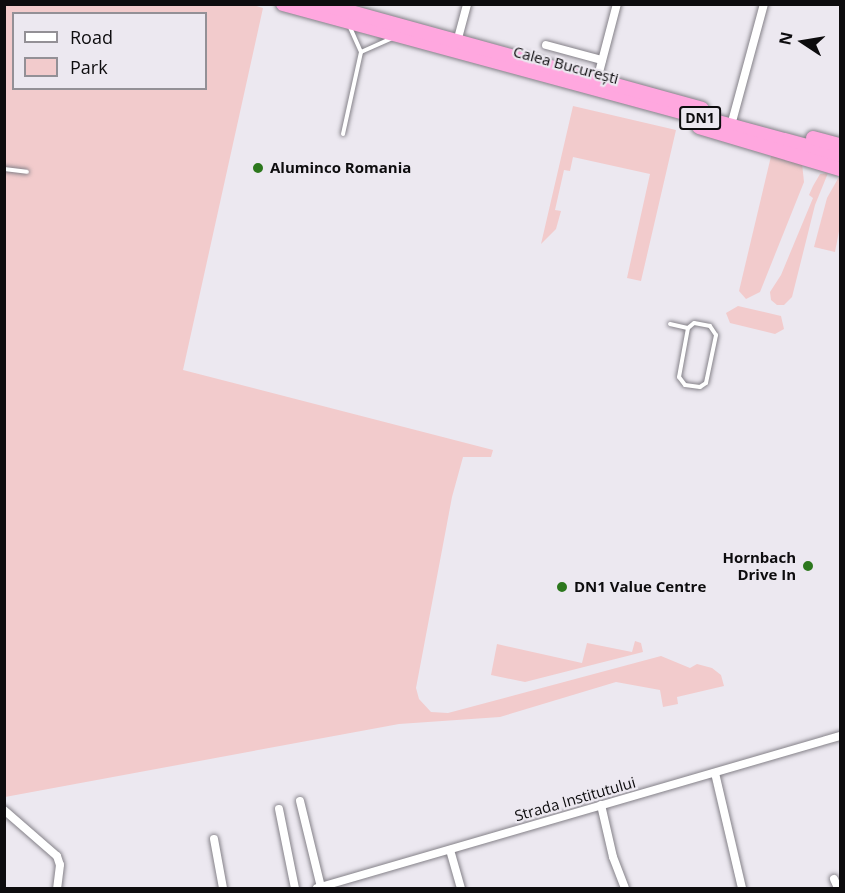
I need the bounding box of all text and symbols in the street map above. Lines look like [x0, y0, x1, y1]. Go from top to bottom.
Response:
legend [12, 12, 207, 90]
north arrow [773, 12, 833, 72]
text: Road [70, 25, 113, 49]
text: N [773, 30, 798, 47]
street label: Calea București [511, 42, 621, 88]
text: Park [70, 55, 108, 79]
road number: DN1 [679, 107, 721, 129]
place label: Aluminco Romania [270, 159, 411, 177]
marker: Aluminco Romania [251, 161, 265, 175]
place label: Hornbach Drive In [722, 548, 796, 583]
marker: Hornbach Drive In [801, 559, 815, 573]
place label: DN1 Value Centre [574, 578, 706, 596]
marker: DN1 Value Centre [555, 580, 569, 594]
street label: Strada Institutului [512, 773, 638, 825]

